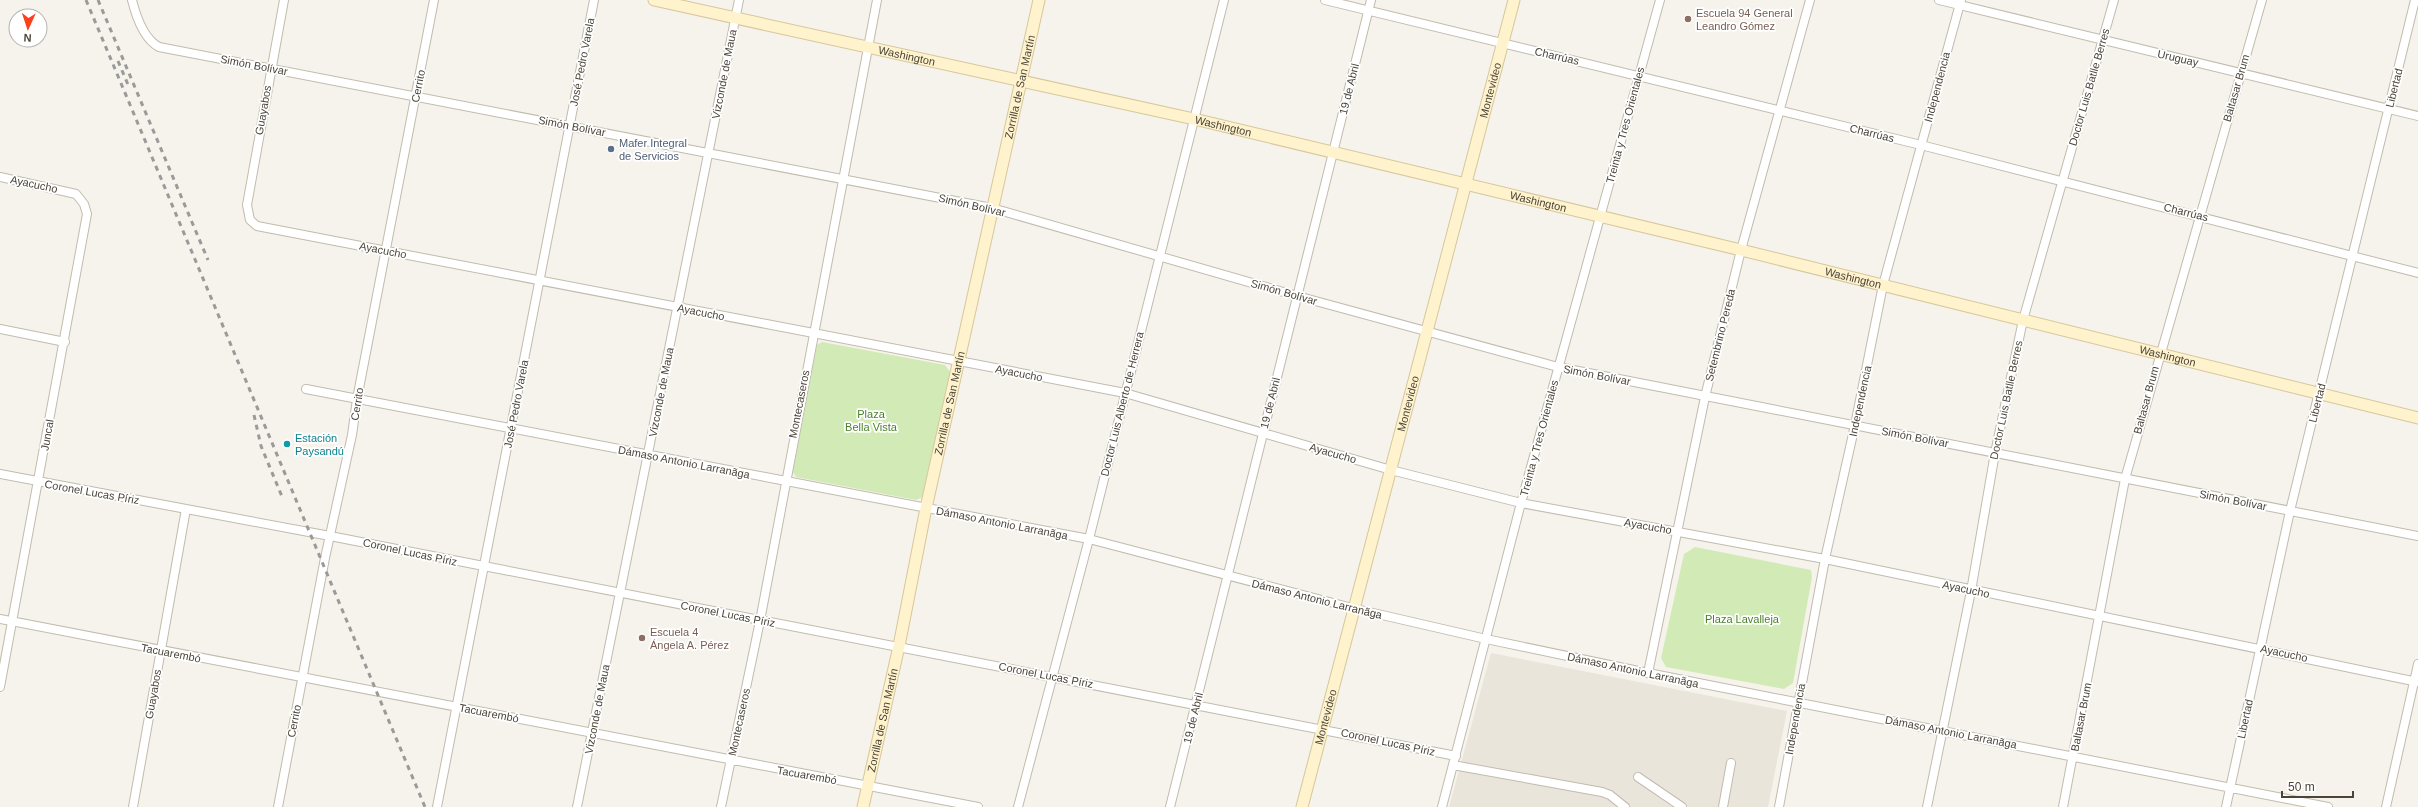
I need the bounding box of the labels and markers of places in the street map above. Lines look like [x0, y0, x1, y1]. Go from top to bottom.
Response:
place label: Escuela 94 General Leandro Gómez [1696, 7, 1793, 32]
marker: Escuela 94 General Leandro Gómez [1683, 14, 1693, 24]
place label: Mafer Integral de Servicios [619, 137, 687, 162]
marker: Mafer Integral de Servicios [606, 144, 616, 154]
place label: Estación Paysandú [295, 432, 344, 457]
marker: Estación Paysandú [282, 439, 292, 449]
place label: Escuela 4 Ángela A. Pérez [650, 626, 729, 651]
marker: Escuela 4 Ángela A. Pérez [637, 633, 647, 643]

